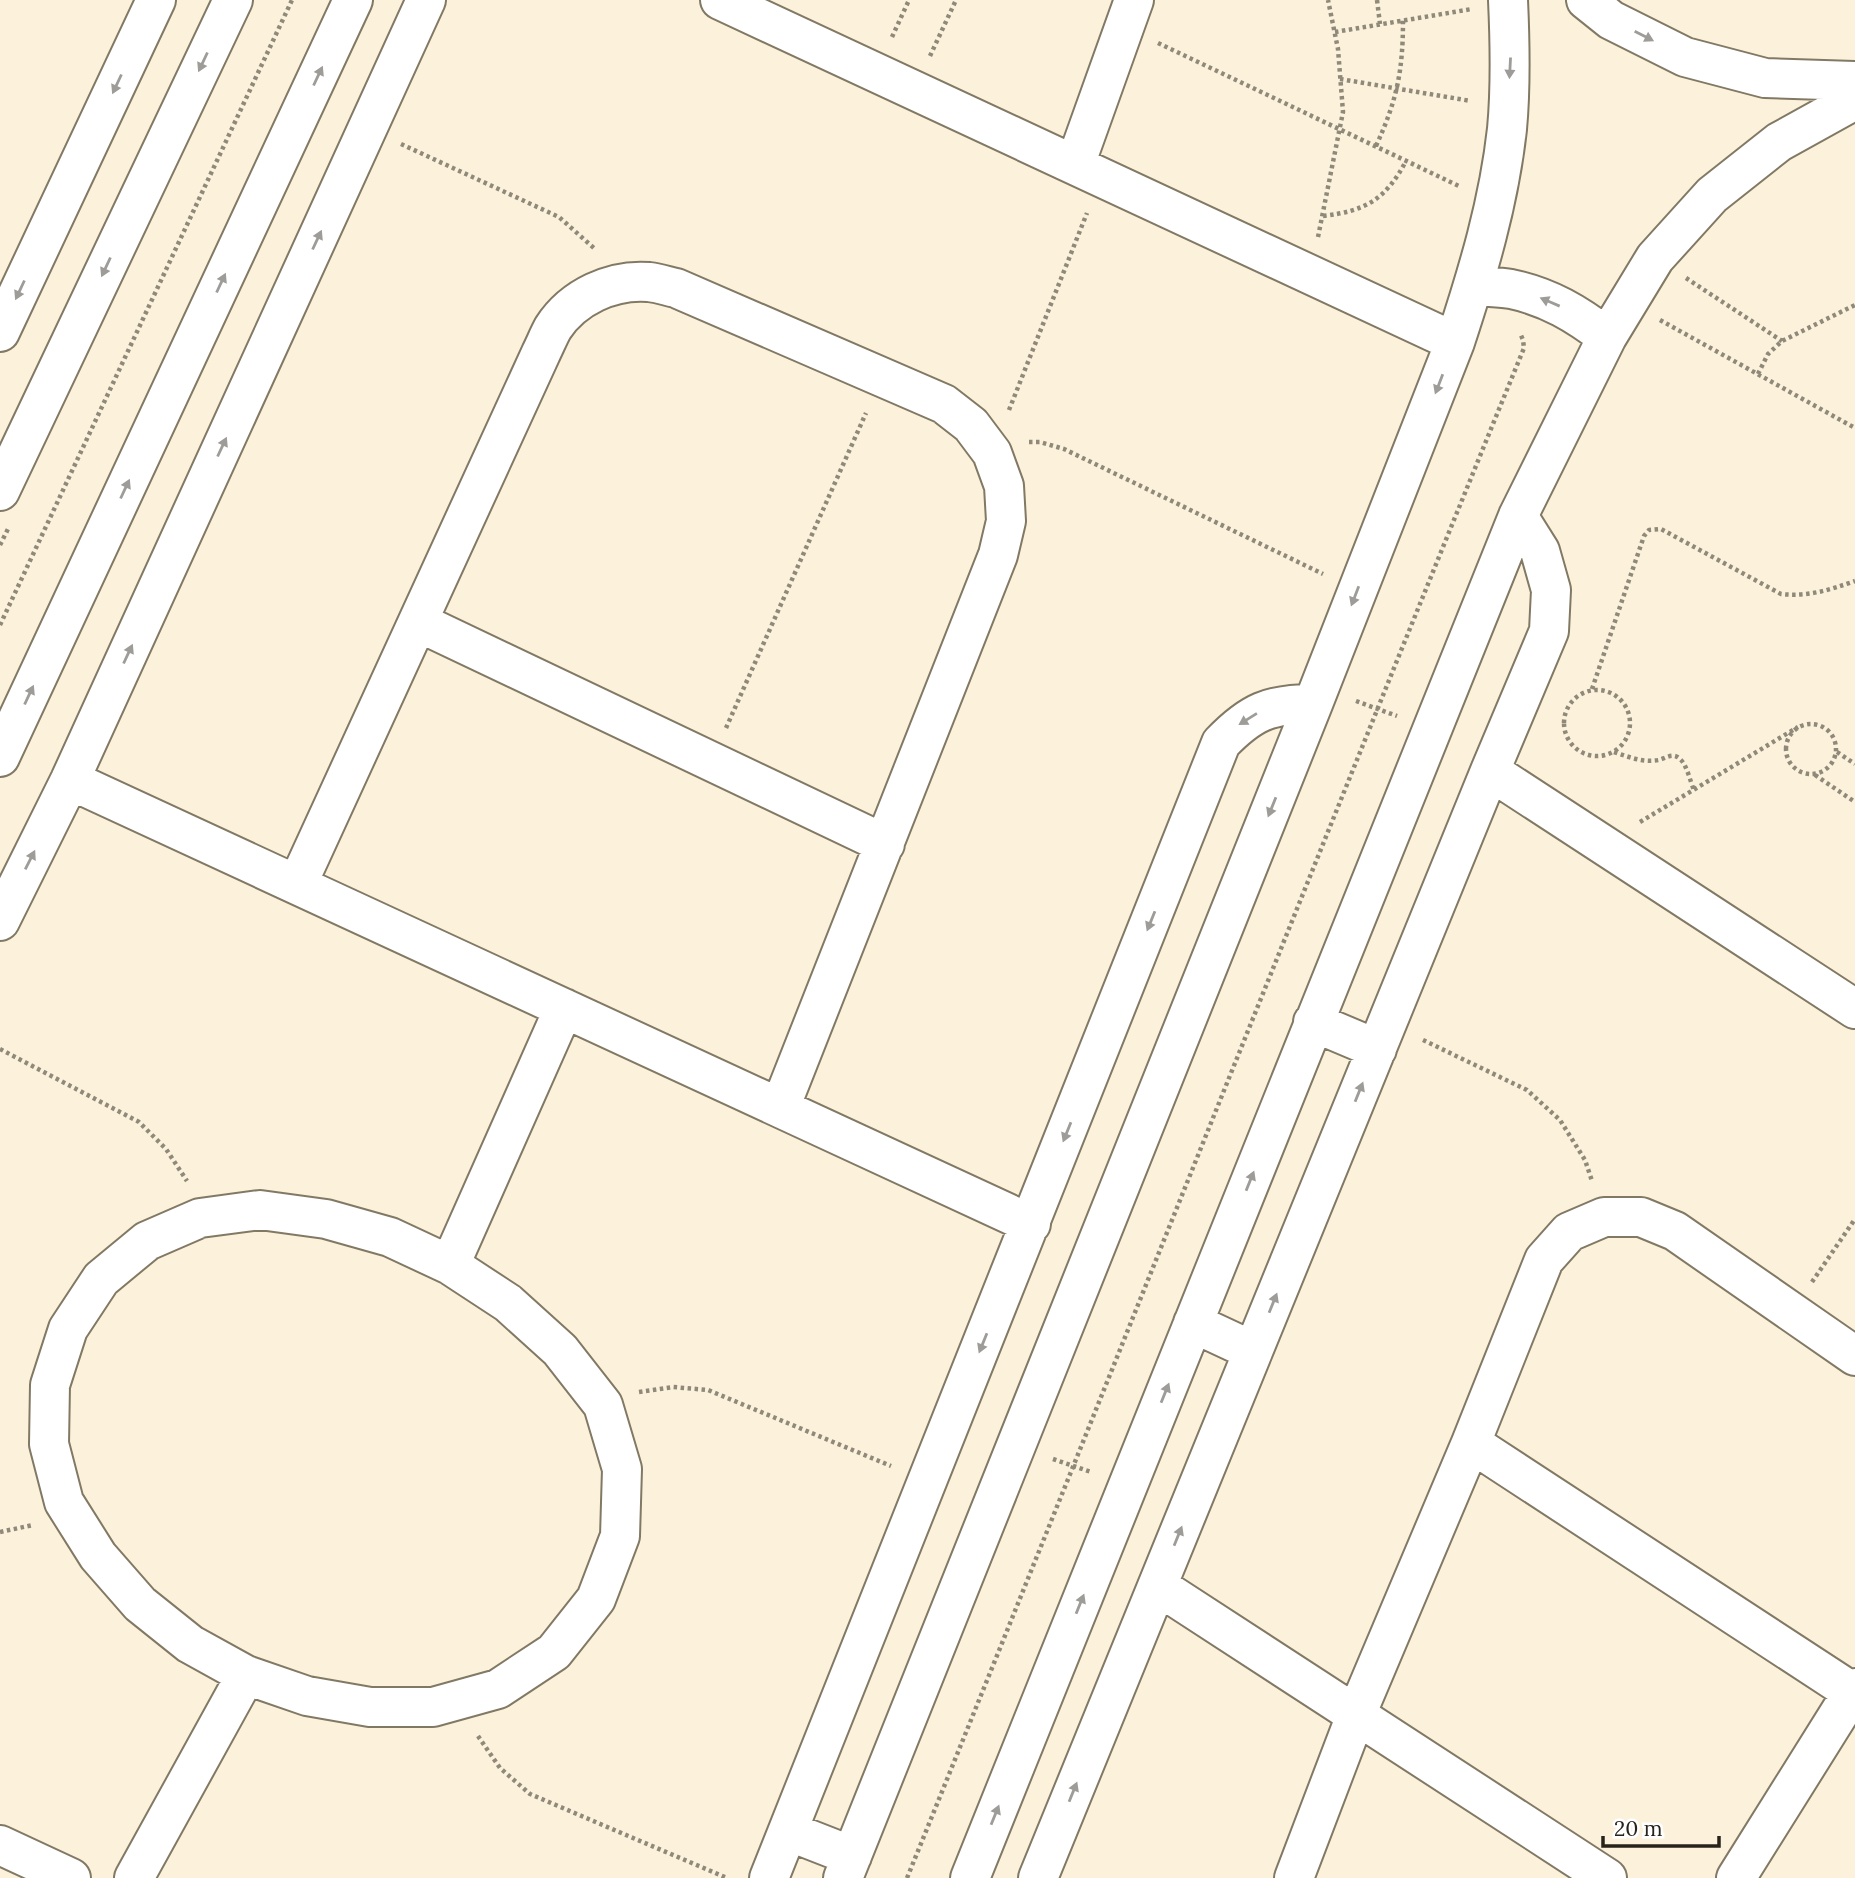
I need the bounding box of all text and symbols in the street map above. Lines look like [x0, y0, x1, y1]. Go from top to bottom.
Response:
one-way arrow [1634, 31, 1654, 42]
one-way arrow [198, 52, 209, 72]
one-way arrow [1504, 57, 1515, 79]
one-way arrow [312, 66, 323, 87]
one-way arrow [111, 74, 122, 94]
one-way arrow [311, 230, 323, 250]
one-way arrow [100, 257, 112, 277]
one-way arrow [216, 272, 227, 293]
one-way arrow [14, 280, 25, 300]
one-way arrow [1539, 296, 1560, 307]
one-way arrow [1433, 373, 1444, 394]
one-way arrow [216, 437, 228, 457]
one-way arrow [119, 479, 131, 499]
one-way arrow [1350, 585, 1361, 606]
one-way arrow [122, 644, 134, 664]
one-way arrow [23, 685, 35, 705]
one-way arrow [1238, 712, 1258, 725]
one-way arrow [1266, 797, 1277, 818]
one-way arrow [24, 849, 36, 869]
one-way arrow [1145, 910, 1156, 931]
one-way arrow [1354, 1082, 1365, 1103]
one-way arrow [1061, 1122, 1072, 1143]
one-way arrow [1244, 1171, 1255, 1192]
one-way arrow [1267, 1293, 1279, 1313]
one-way arrow [977, 1333, 988, 1354]
one-way arrow [1160, 1382, 1171, 1403]
one-way arrow [1173, 1526, 1184, 1547]
one-way arrow [1075, 1593, 1086, 1614]
one-way arrow [1068, 1782, 1079, 1803]
one-way arrow [990, 1804, 1001, 1825]
scale bar [1603, 1804, 1718, 1848]
text: 20 m [1614, 1815, 1663, 1842]

